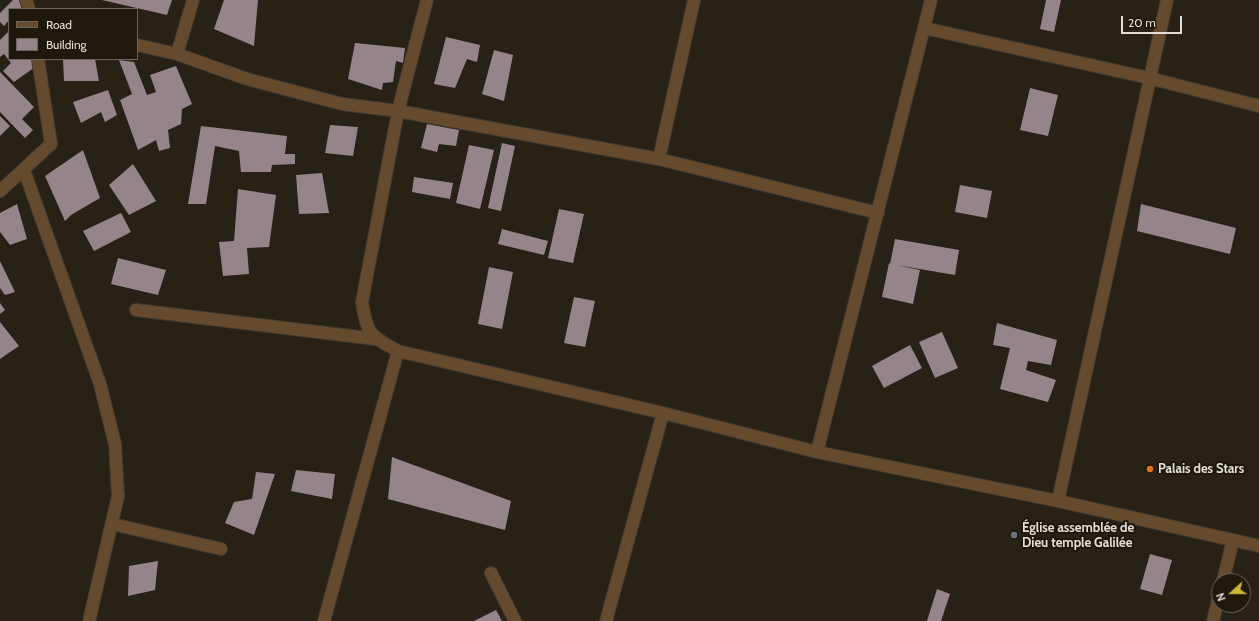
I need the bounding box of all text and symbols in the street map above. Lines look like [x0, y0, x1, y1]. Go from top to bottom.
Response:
legend [8, 8, 138, 60]
scale bar [1123, 8, 1184, 34]
text: 20 m [1128, 15, 1156, 30]
text: Road [46, 17, 72, 32]
text: Building [46, 37, 87, 52]
place label: Palais des Stars [1158, 461, 1244, 477]
marker: Palais des Stars [1145, 464, 1155, 474]
place label: Église assemblée de Dieu temple Galilée [1022, 520, 1134, 551]
marker: Église assemblée de Dieu temple Galilée [1009, 530, 1019, 540]
north arrow [1211, 573, 1251, 613]
text: N [1213, 591, 1229, 603]

